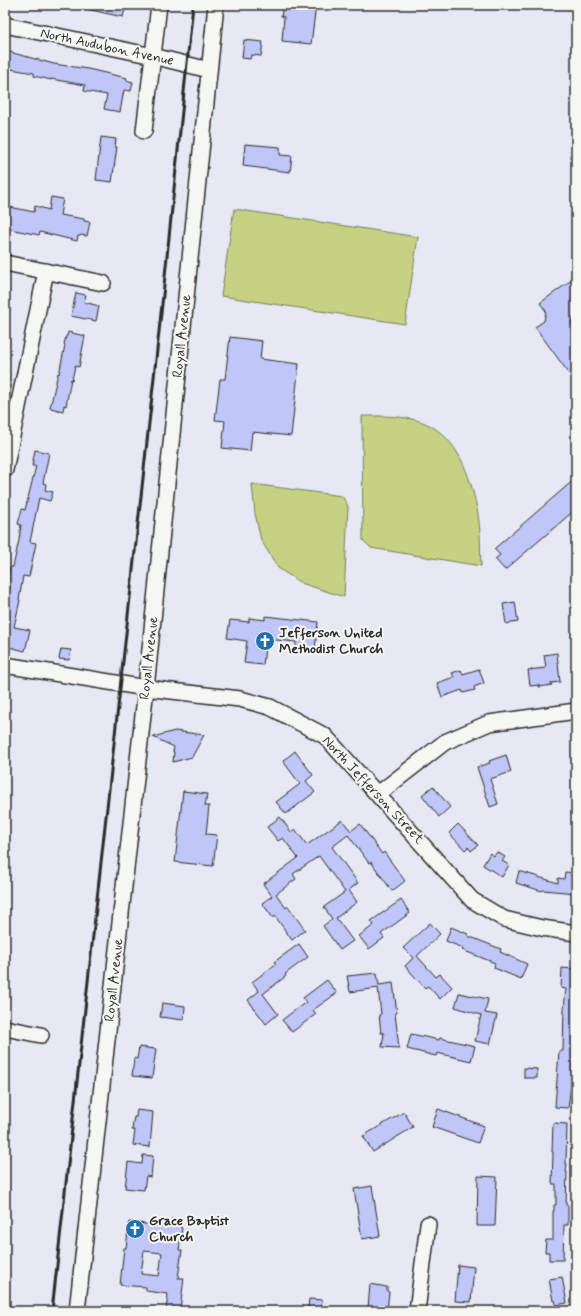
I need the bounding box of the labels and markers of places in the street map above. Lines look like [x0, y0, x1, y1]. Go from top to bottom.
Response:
place label: Jefferson United Methodist Church [279, 624, 384, 658]
church icon: Jefferson United Methodist Church [254, 630, 276, 652]
place label: Grace Baptist Church [149, 1212, 229, 1246]
church icon: Grace Baptist Church [124, 1218, 146, 1240]

